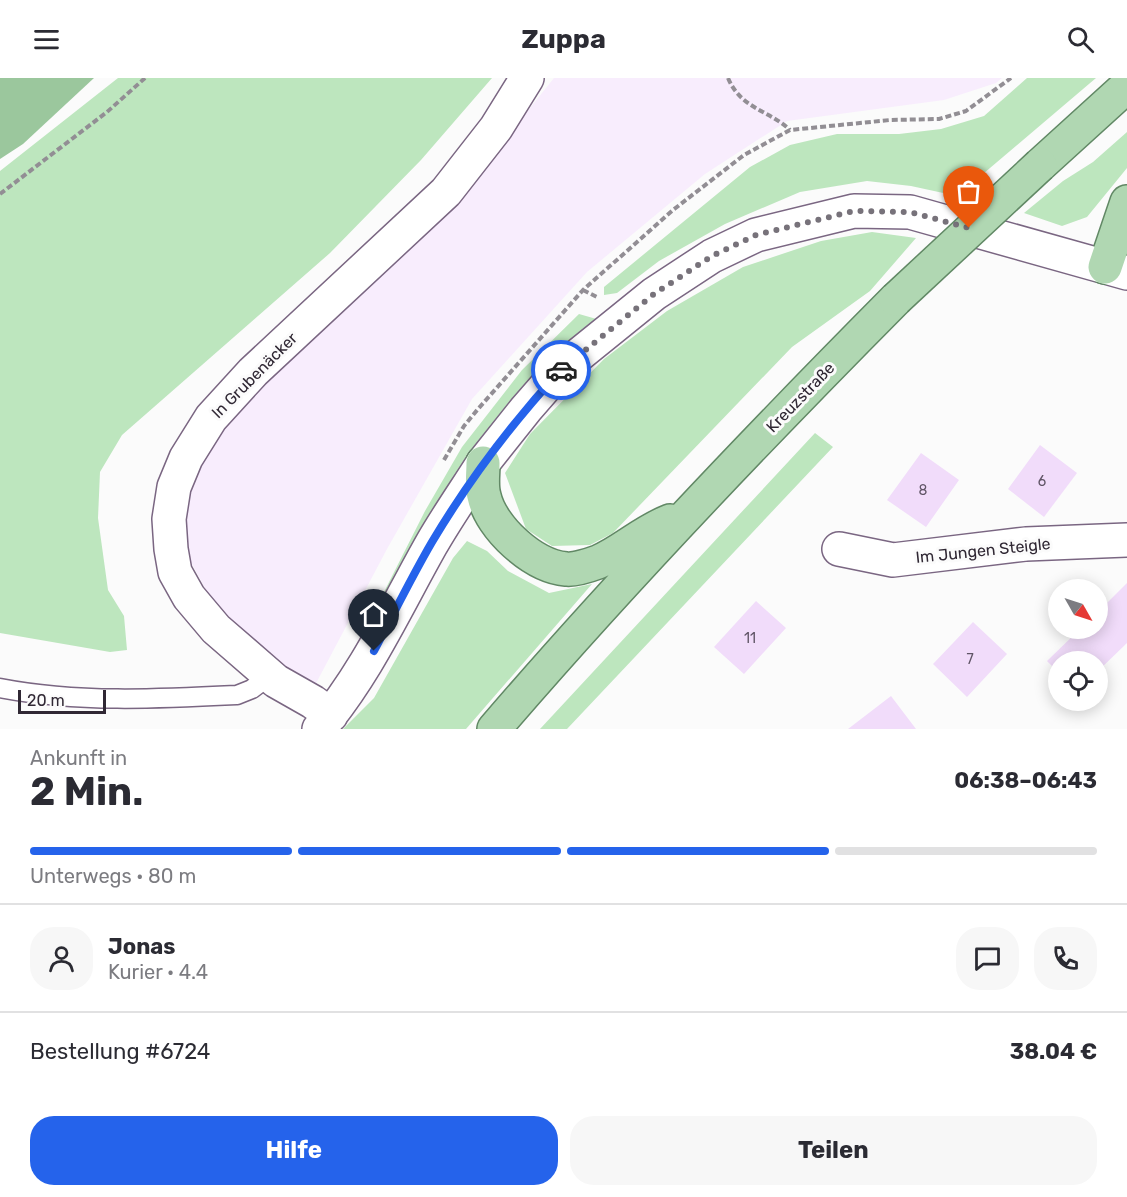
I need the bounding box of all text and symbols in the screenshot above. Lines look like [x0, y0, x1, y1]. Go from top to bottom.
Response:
icon: menu [30, 23, 63, 56]
text: Zuppa [521, 23, 606, 55]
icon: search [1064, 23, 1097, 56]
pin [943, 166, 994, 228]
icon: bag [952, 175, 985, 208]
street label: In Grubenäcker [208, 329, 301, 422]
courier [531, 340, 591, 400]
icon: car [545, 354, 578, 387]
street label: Kreuzstraße [762, 358, 838, 436]
house number: 6 [1038, 473, 1046, 490]
house number: 8 [919, 482, 928, 499]
street label: Im Jungen Steigle [915, 534, 1051, 567]
north arrow [1048, 579, 1108, 639]
map controls [1048, 579, 1108, 711]
pin [348, 589, 399, 651]
icon: home [357, 598, 390, 631]
house number: 11 [744, 630, 756, 647]
house number: 7 [966, 651, 974, 668]
button: locate [1048, 651, 1108, 711]
scale bar [18, 687, 106, 714]
text: 20 m [27, 691, 65, 710]
text: Ankunft in [30, 746, 127, 770]
text: 06:38–06:43 [954, 767, 1097, 794]
text: 2 Min. [30, 769, 143, 815]
text: Unterwegs · 80 m [30, 864, 196, 888]
button: person [30, 927, 93, 990]
button: chat [956, 927, 1019, 990]
button: phone [1034, 927, 1097, 990]
text: Jonas [108, 933, 176, 960]
text: Kurier · 4.4 [108, 960, 208, 984]
text: Bestellung #6724 [30, 1038, 211, 1065]
text: 38.04 € [1010, 1038, 1097, 1065]
button: Hilfe [30, 1116, 558, 1185]
button: Teilen [570, 1116, 1097, 1185]

